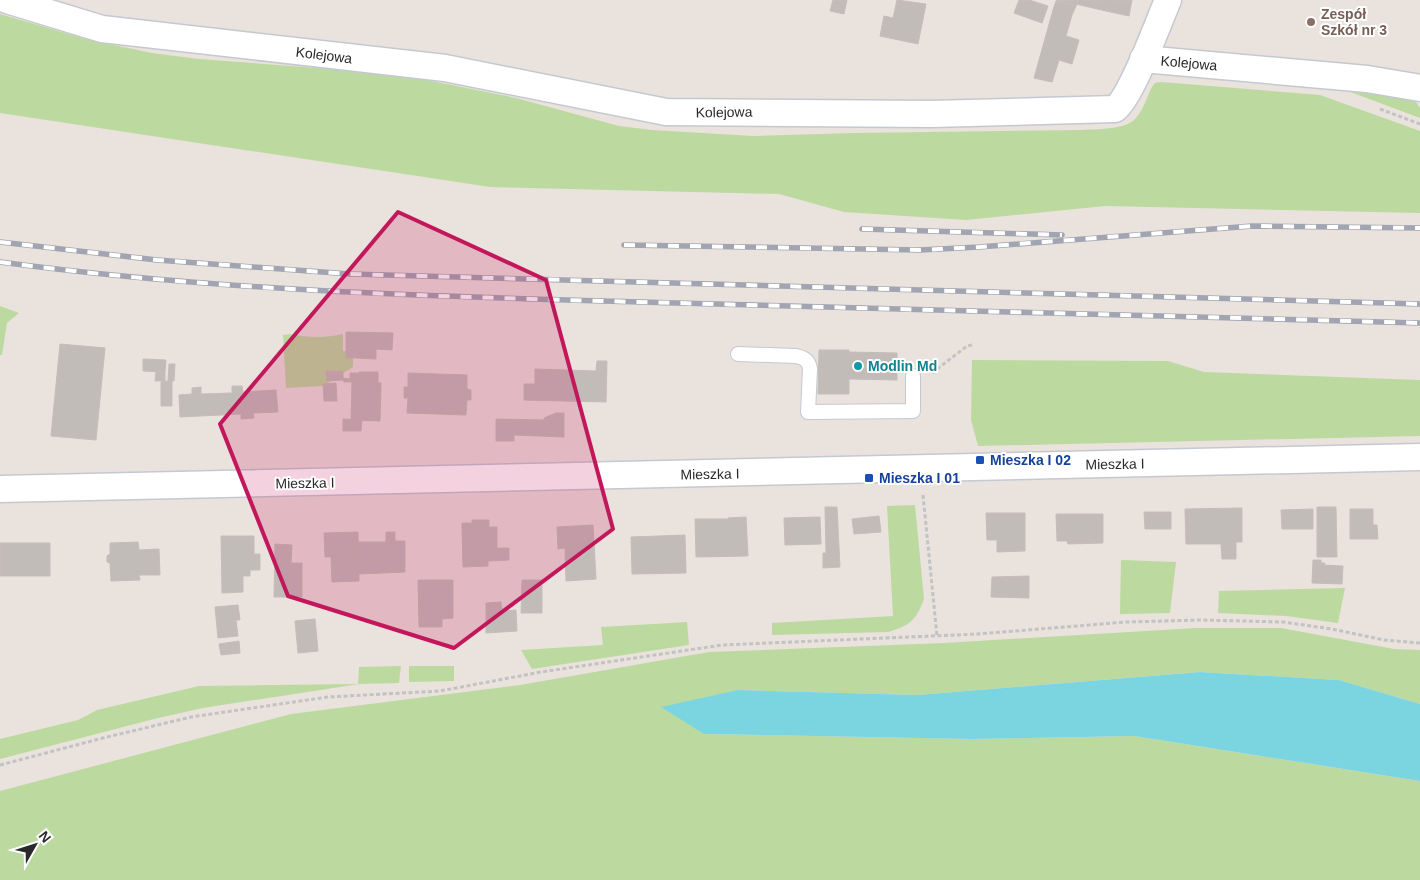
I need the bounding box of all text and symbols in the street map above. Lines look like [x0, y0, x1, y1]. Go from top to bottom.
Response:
place label: Zespół Szkół nr 3 [1321, 6, 1387, 38]
marker: Zespół Szkół nr 3 [1305, 16, 1317, 28]
street label: Kolejowa [295, 44, 353, 66]
street label: Kolejowa [1160, 53, 1218, 73]
street label: Kolejowa [695, 104, 753, 120]
place label: Modlin Md [868, 358, 937, 374]
marker: Modlin Md [852, 360, 864, 372]
place label: Mieszka I 02 [990, 452, 1071, 468]
marker: Mieszka I 02 [974, 454, 986, 466]
street label: Mieszka I [1085, 455, 1145, 473]
street label: Mieszka I [680, 465, 740, 483]
place label: Mieszka I 01 [879, 470, 960, 486]
marker: Mieszka I 01 [863, 472, 875, 484]
street label: Mieszka I [275, 474, 335, 492]
north arrow [10, 820, 60, 870]
text: N [36, 828, 55, 846]

